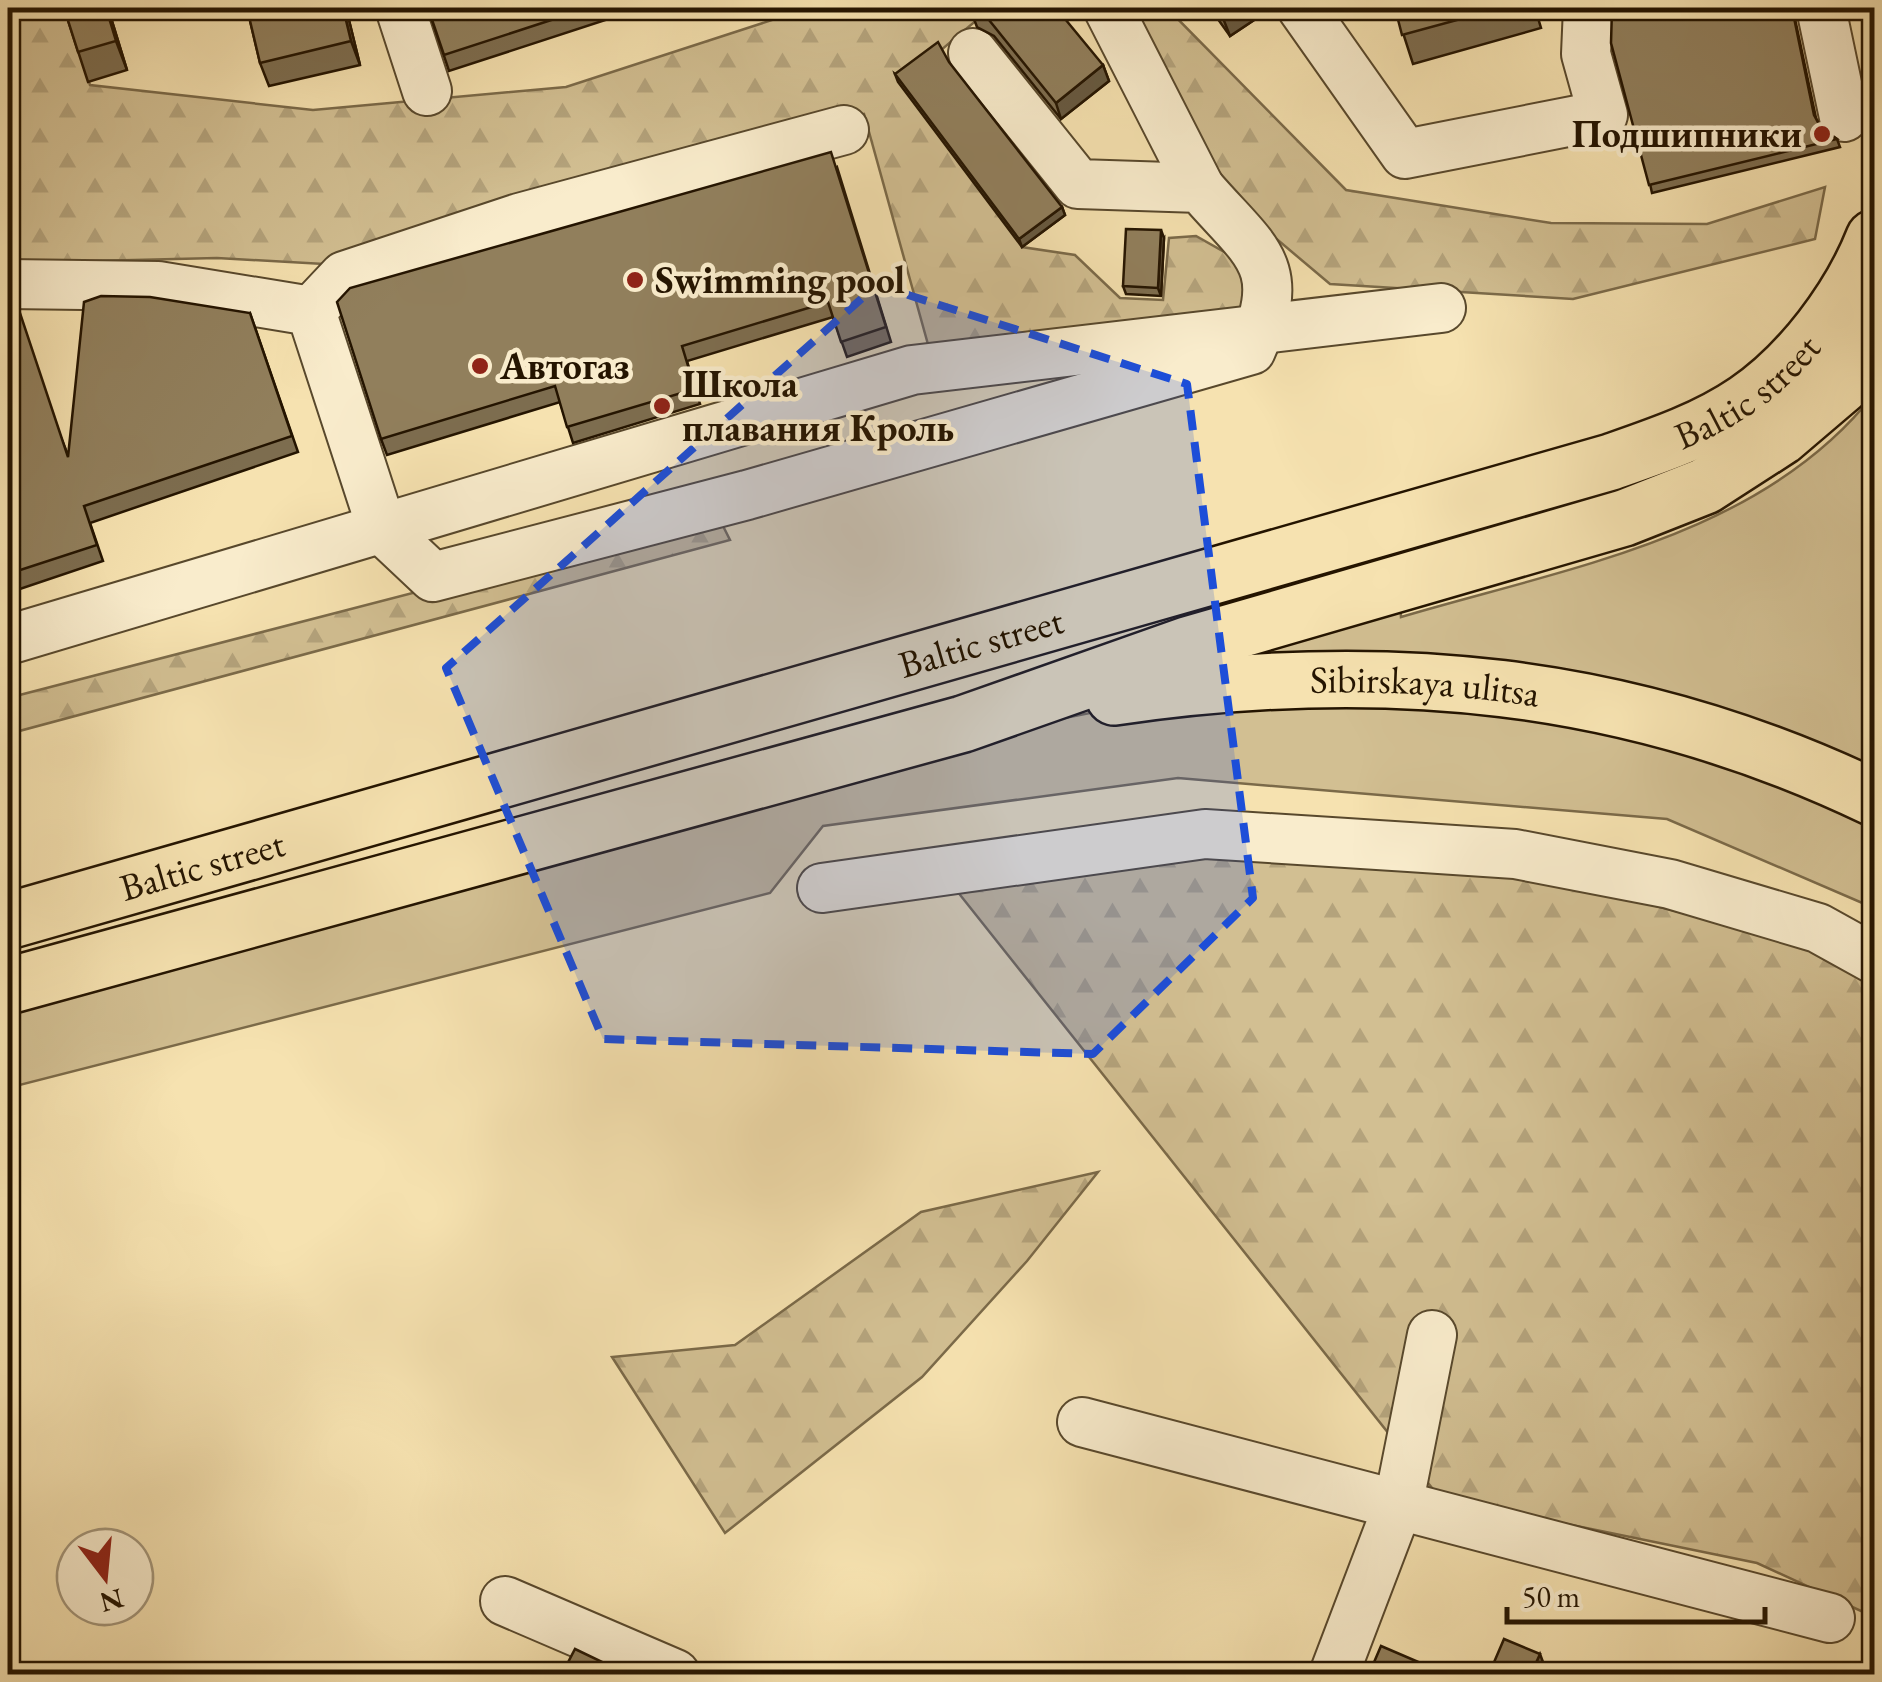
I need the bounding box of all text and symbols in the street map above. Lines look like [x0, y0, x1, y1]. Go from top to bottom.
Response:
place label: Подшипники [1572, 109, 1802, 158]
marker: Подшипники [1811, 123, 1833, 145]
place label: Swimming pool [655, 255, 905, 304]
marker: Swimming pool [624, 269, 646, 291]
street label: Baltic street [1667, 324, 1831, 460]
place label: Автогаз [499, 341, 630, 390]
marker: Автогаз [469, 355, 491, 377]
place label: Школа плавания Кроль [682, 359, 954, 452]
marker: Школа плавания Кроль [651, 395, 673, 417]
street label: Baltic street [893, 595, 1069, 689]
street label: Sibirskaya ulitsa [1310, 654, 1544, 718]
street label: Baltic street [114, 818, 290, 912]
north arrow [55, 1527, 155, 1627]
scale bar [1507, 1562, 1764, 1624]
text: 50 m [1522, 1577, 1580, 1616]
text: N [96, 1581, 128, 1622]

